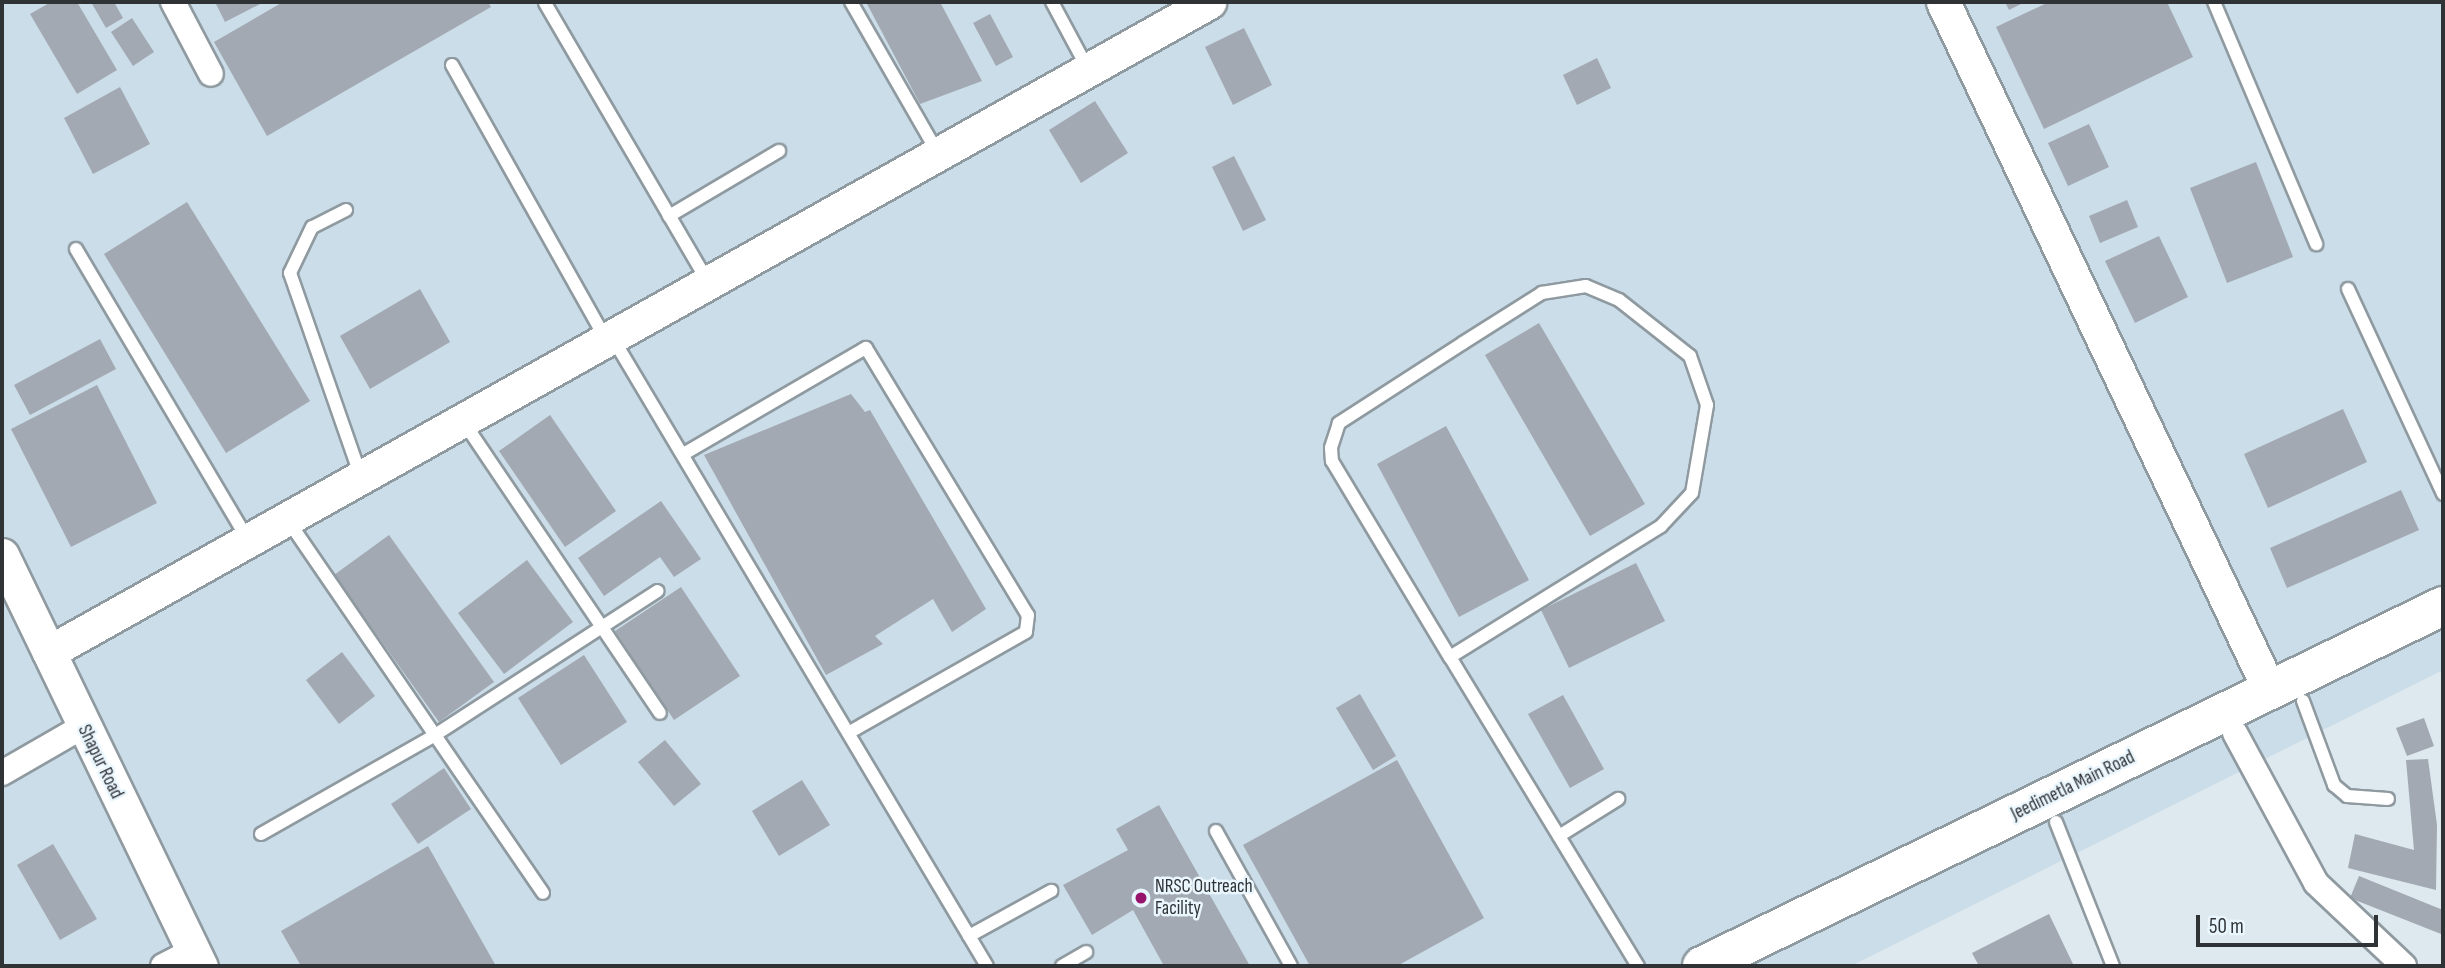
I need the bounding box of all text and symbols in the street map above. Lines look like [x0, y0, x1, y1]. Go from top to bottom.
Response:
street label: Shapur Road [72, 721, 128, 803]
street label: Jeedimetla Main Road [2007, 746, 2139, 826]
place label: NRSC Outreach Facility [1155, 876, 1253, 920]
marker: NRSC Outreach Facility [1133, 890, 1149, 906]
scale bar [2200, 902, 2382, 946]
text: 50 m [2209, 914, 2244, 939]

